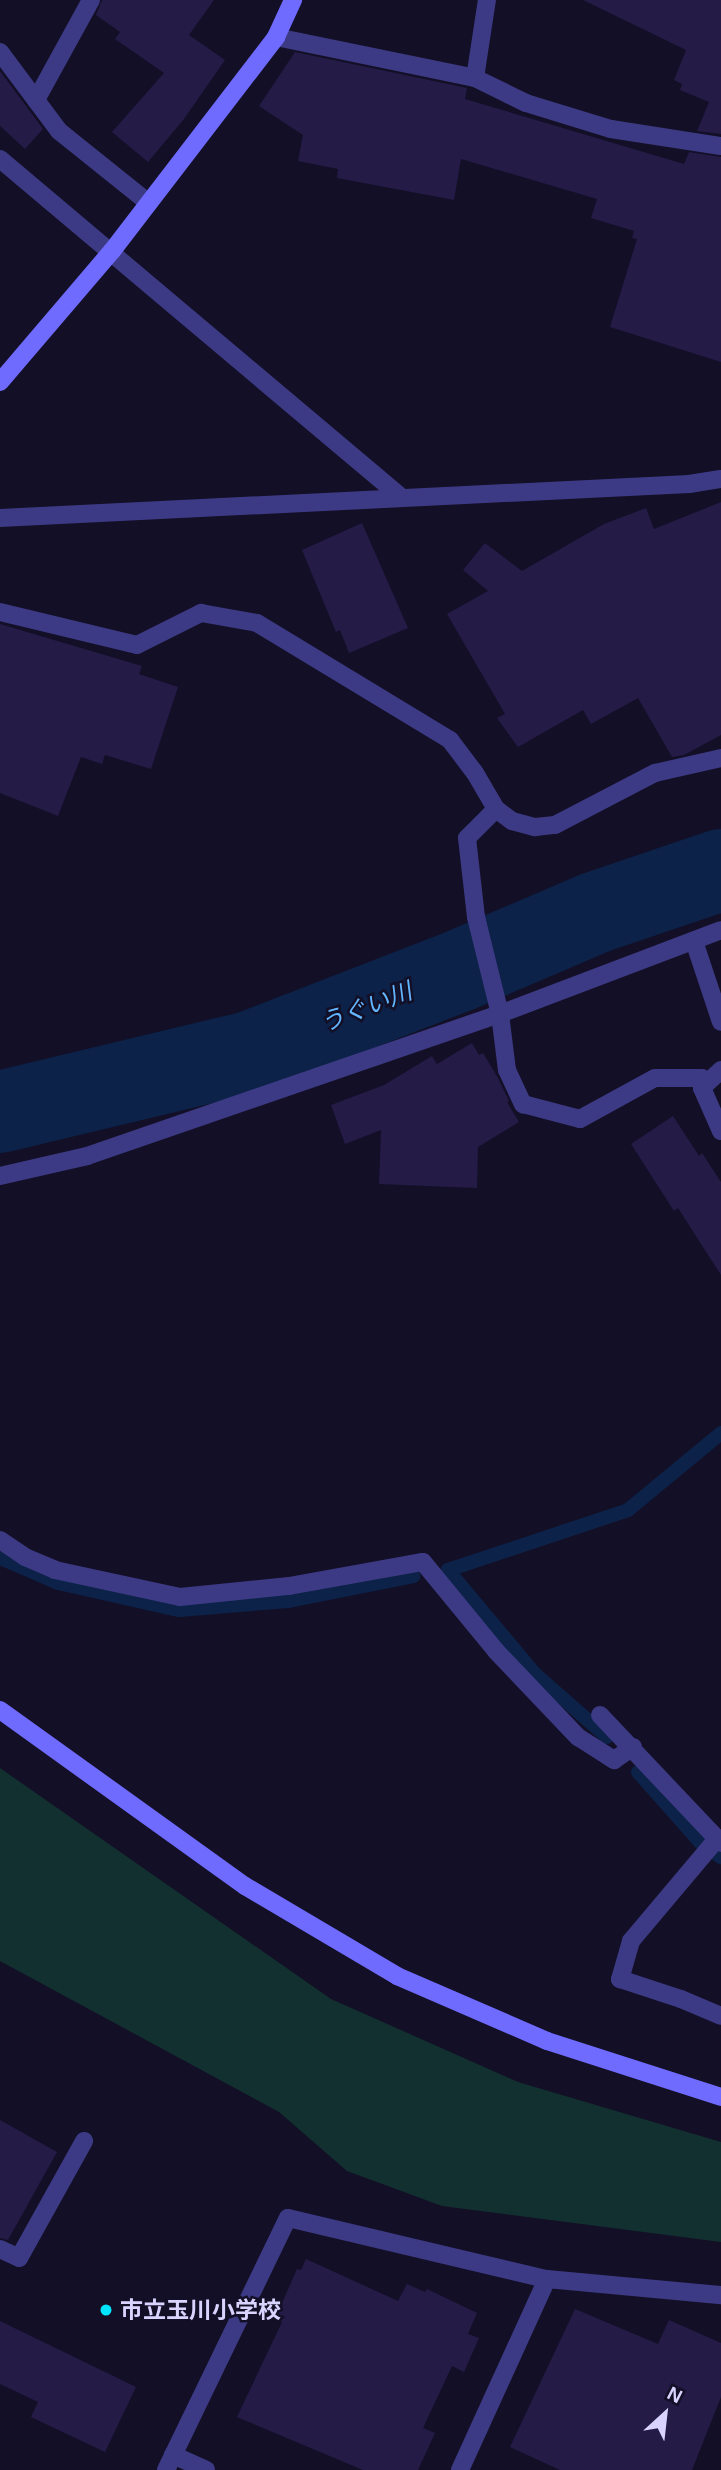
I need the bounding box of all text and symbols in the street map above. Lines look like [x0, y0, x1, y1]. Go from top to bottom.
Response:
water label: うぐい川 [316, 976, 416, 1038]
place label: 市立玉川小学校 [120, 2296, 281, 2324]
marker: 市立玉川小学校 [98, 2302, 114, 2318]
north arrow [630, 2379, 700, 2449]
text: N [664, 2382, 686, 2407]

